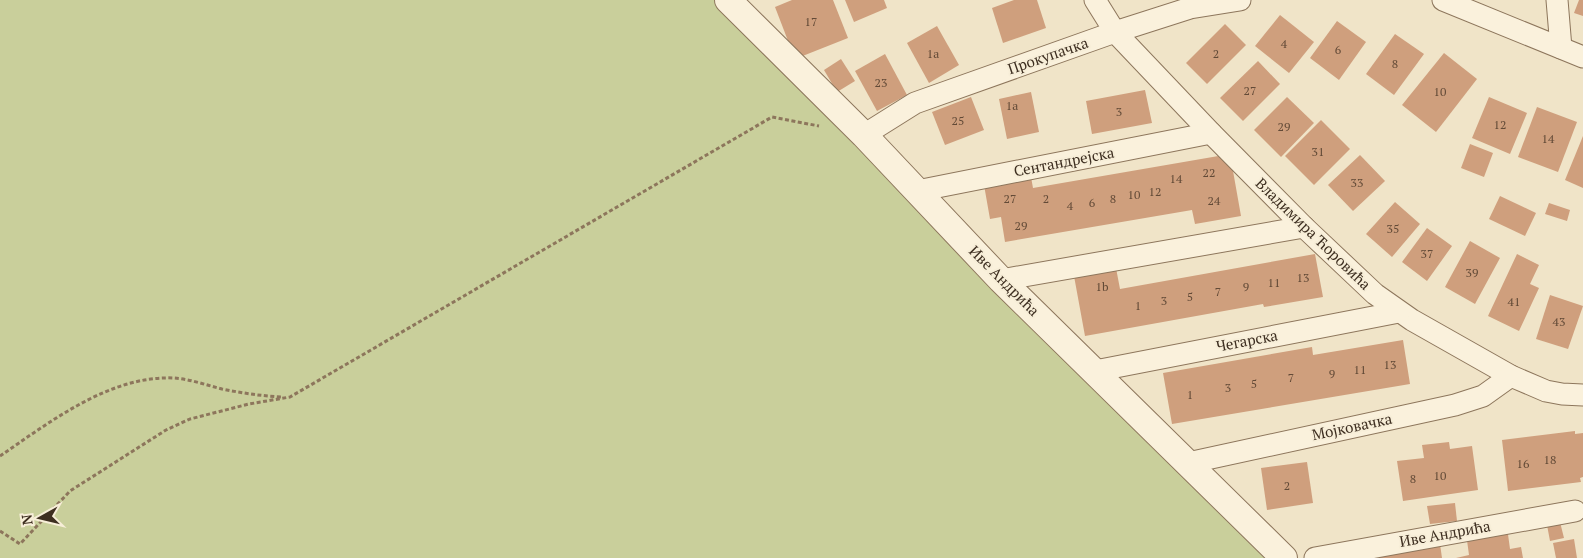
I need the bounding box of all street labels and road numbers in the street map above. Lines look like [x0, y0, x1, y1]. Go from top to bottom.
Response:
street label: Прокупачка [1005, 32, 1091, 78]
street label: Сентандрејска [1012, 141, 1116, 181]
street label: Владимира Ћоровића [1252, 173, 1376, 294]
street label: Иве Андрића [965, 241, 1045, 320]
street label: Чегарска [1214, 324, 1280, 356]
street label: Мојковачка [1310, 408, 1394, 444]
street label: Иве Андрића [1398, 515, 1492, 551]

